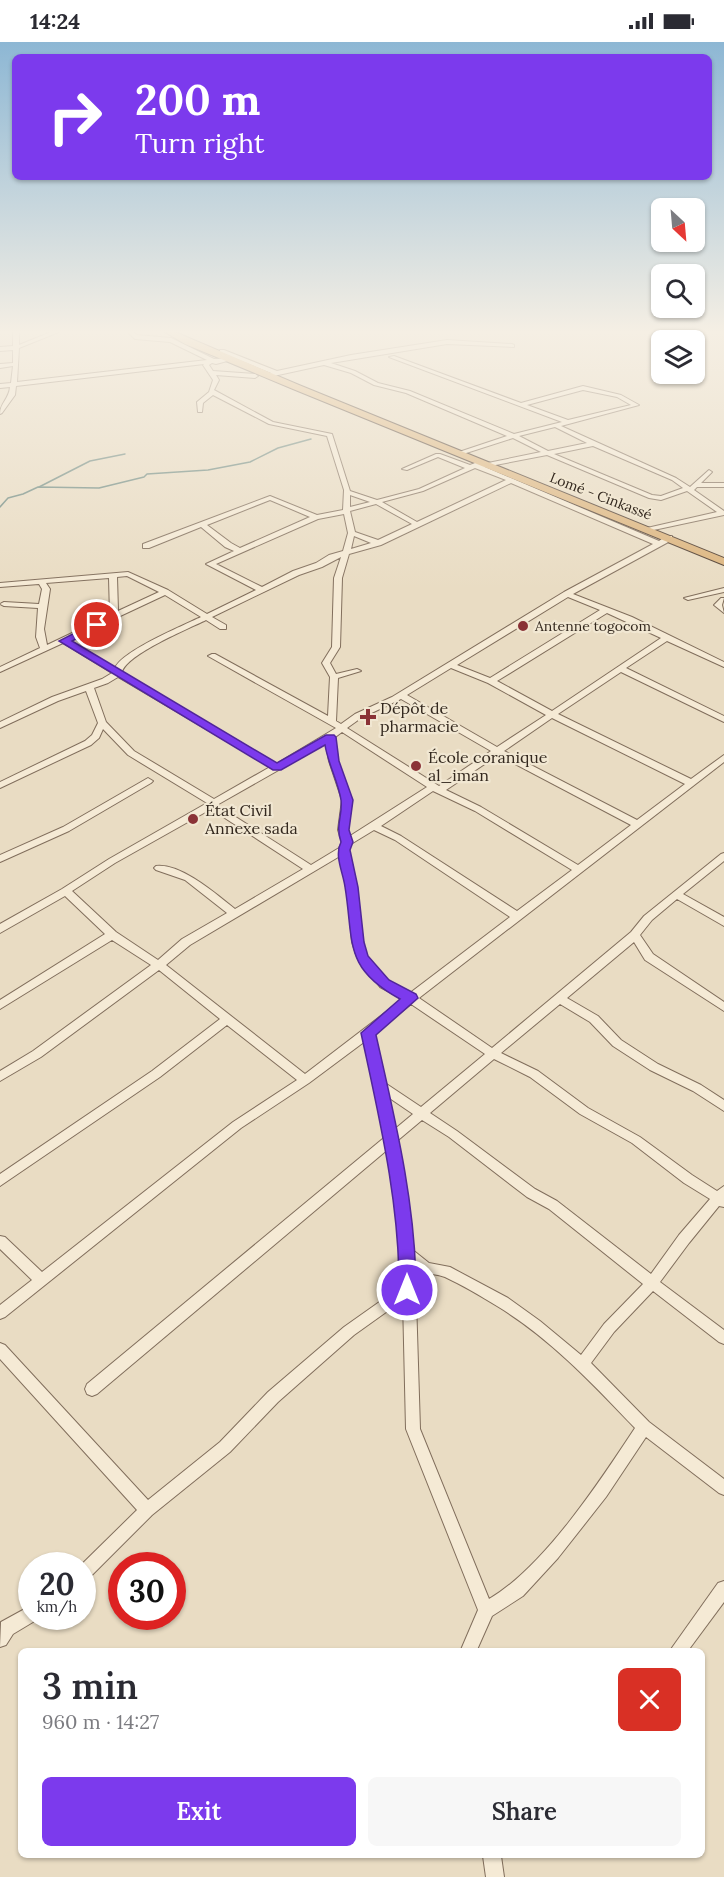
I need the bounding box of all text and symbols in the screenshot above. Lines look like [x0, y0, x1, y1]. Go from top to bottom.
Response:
text: 14:24 [30, 7, 80, 35]
text: 200 m [135, 73, 261, 127]
icon: right [36, 78, 114, 156]
text: Turn right [135, 126, 264, 160]
north arrow [651, 198, 705, 252]
map controls [651, 198, 705, 384]
button: search [651, 264, 705, 318]
button: layers [651, 330, 705, 384]
street label: Lomé - Cinkassé [547, 468, 655, 524]
pin [71, 599, 122, 650]
icon: arrive [80, 608, 113, 641]
place label: Antenne togocom [534, 617, 651, 635]
marker: Antenne togocom [516, 619, 530, 633]
place label: Dépôt de pharmacie [380, 698, 459, 736]
marker: Dépôt de pharmacie [361, 710, 375, 724]
place label: École coranique al_iman [428, 747, 548, 785]
marker: École coranique al_iman [409, 759, 423, 773]
place label: État Civil Annexe sada [204, 800, 298, 838]
marker: État Civil Annexe sada [186, 812, 200, 826]
position arrow [375, 1258, 439, 1322]
speed limit sign: 30 [108, 1552, 186, 1630]
text: 20 [39, 1565, 75, 1603]
text: km/h [37, 1597, 77, 1616]
text: 3 min [42, 1663, 138, 1709]
button: close [618, 1668, 681, 1731]
text: 960 m · 14:27 [42, 1709, 159, 1734]
button: Exit [42, 1777, 356, 1846]
button: Share [368, 1777, 681, 1846]

